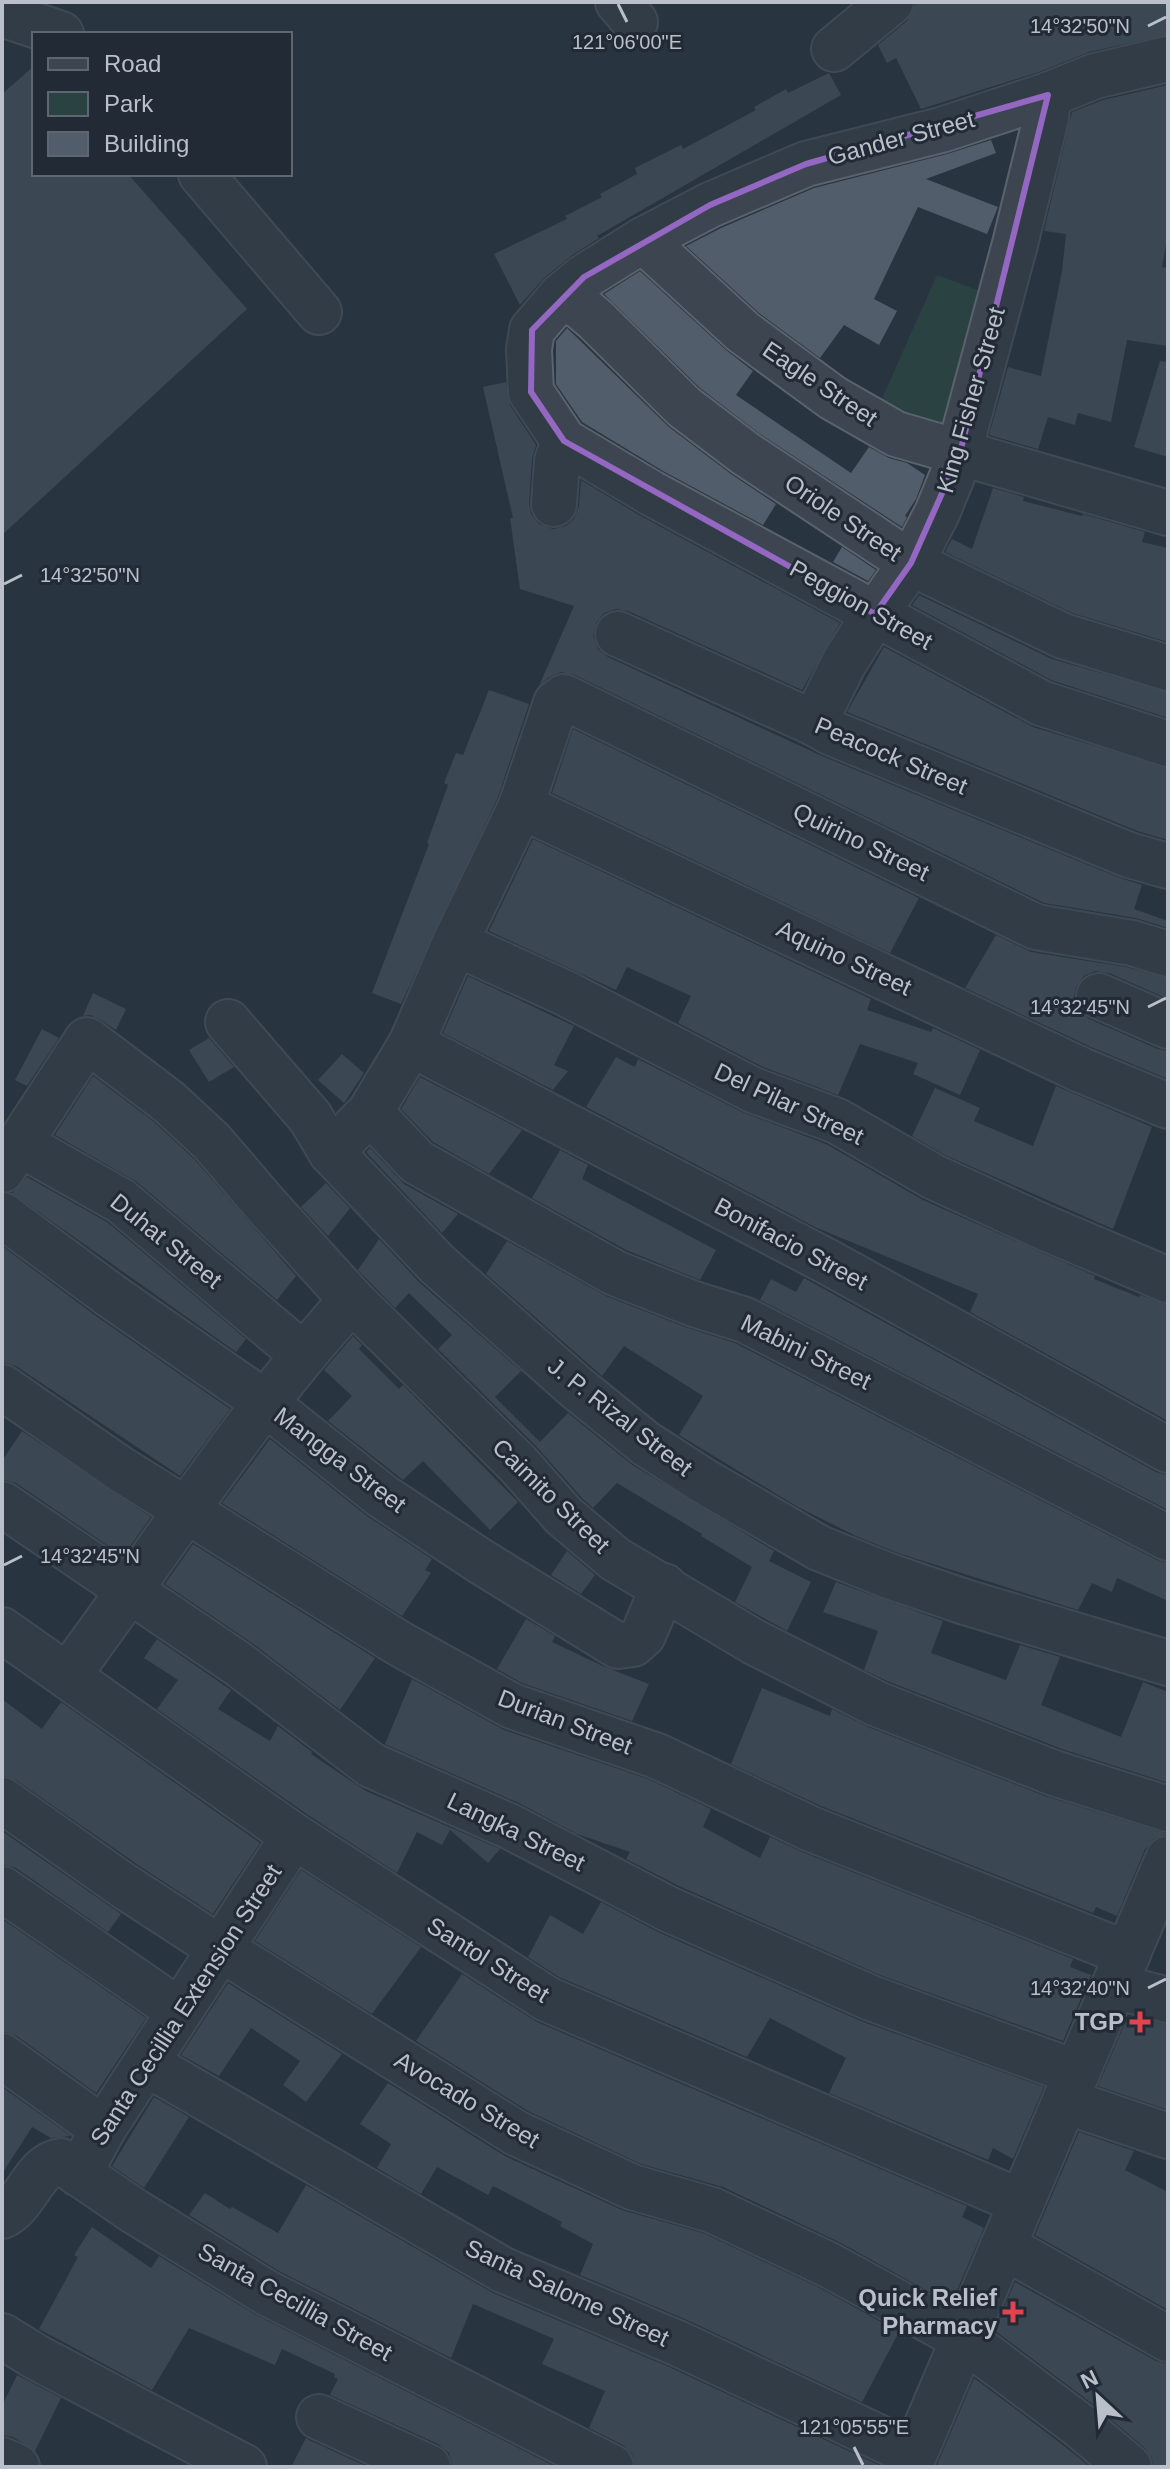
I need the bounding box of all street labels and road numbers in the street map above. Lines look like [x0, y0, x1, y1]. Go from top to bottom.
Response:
street label: Gander Street [825, 105, 977, 170]
street label: King Fisher Street [931, 304, 1010, 496]
street label: Eagle Street [758, 335, 883, 432]
street label: Oriole Street [780, 469, 907, 567]
street label: Peggion Street [785, 554, 938, 655]
street label: Peacock Street [811, 711, 972, 800]
street label: Quirino Street [789, 797, 934, 886]
street label: Aquino Street [773, 915, 916, 1001]
street label: Del Pilar Street [710, 1057, 868, 1150]
street label: Duhat Street [105, 1188, 227, 1294]
street label: Bonifacio Street [710, 1192, 873, 1295]
street label: Mabini Street [737, 1308, 876, 1395]
street label: J. P. Rizal Street [543, 1352, 698, 1482]
street label: Mangga Street [269, 1401, 412, 1518]
street label: Caimito Street [487, 1433, 616, 1558]
street label: Durian Street [494, 1684, 636, 1760]
street label: Langka Street [443, 1787, 590, 1877]
street label: Santa Cecillia Extension Street [85, 1859, 287, 2150]
street label: Santol Street [422, 1911, 555, 2008]
street label: Avocado Street [390, 2046, 545, 2153]
street label: Santa Salome Street [461, 2234, 674, 2352]
street label: Santa Cecillia Street [194, 2237, 397, 2366]

